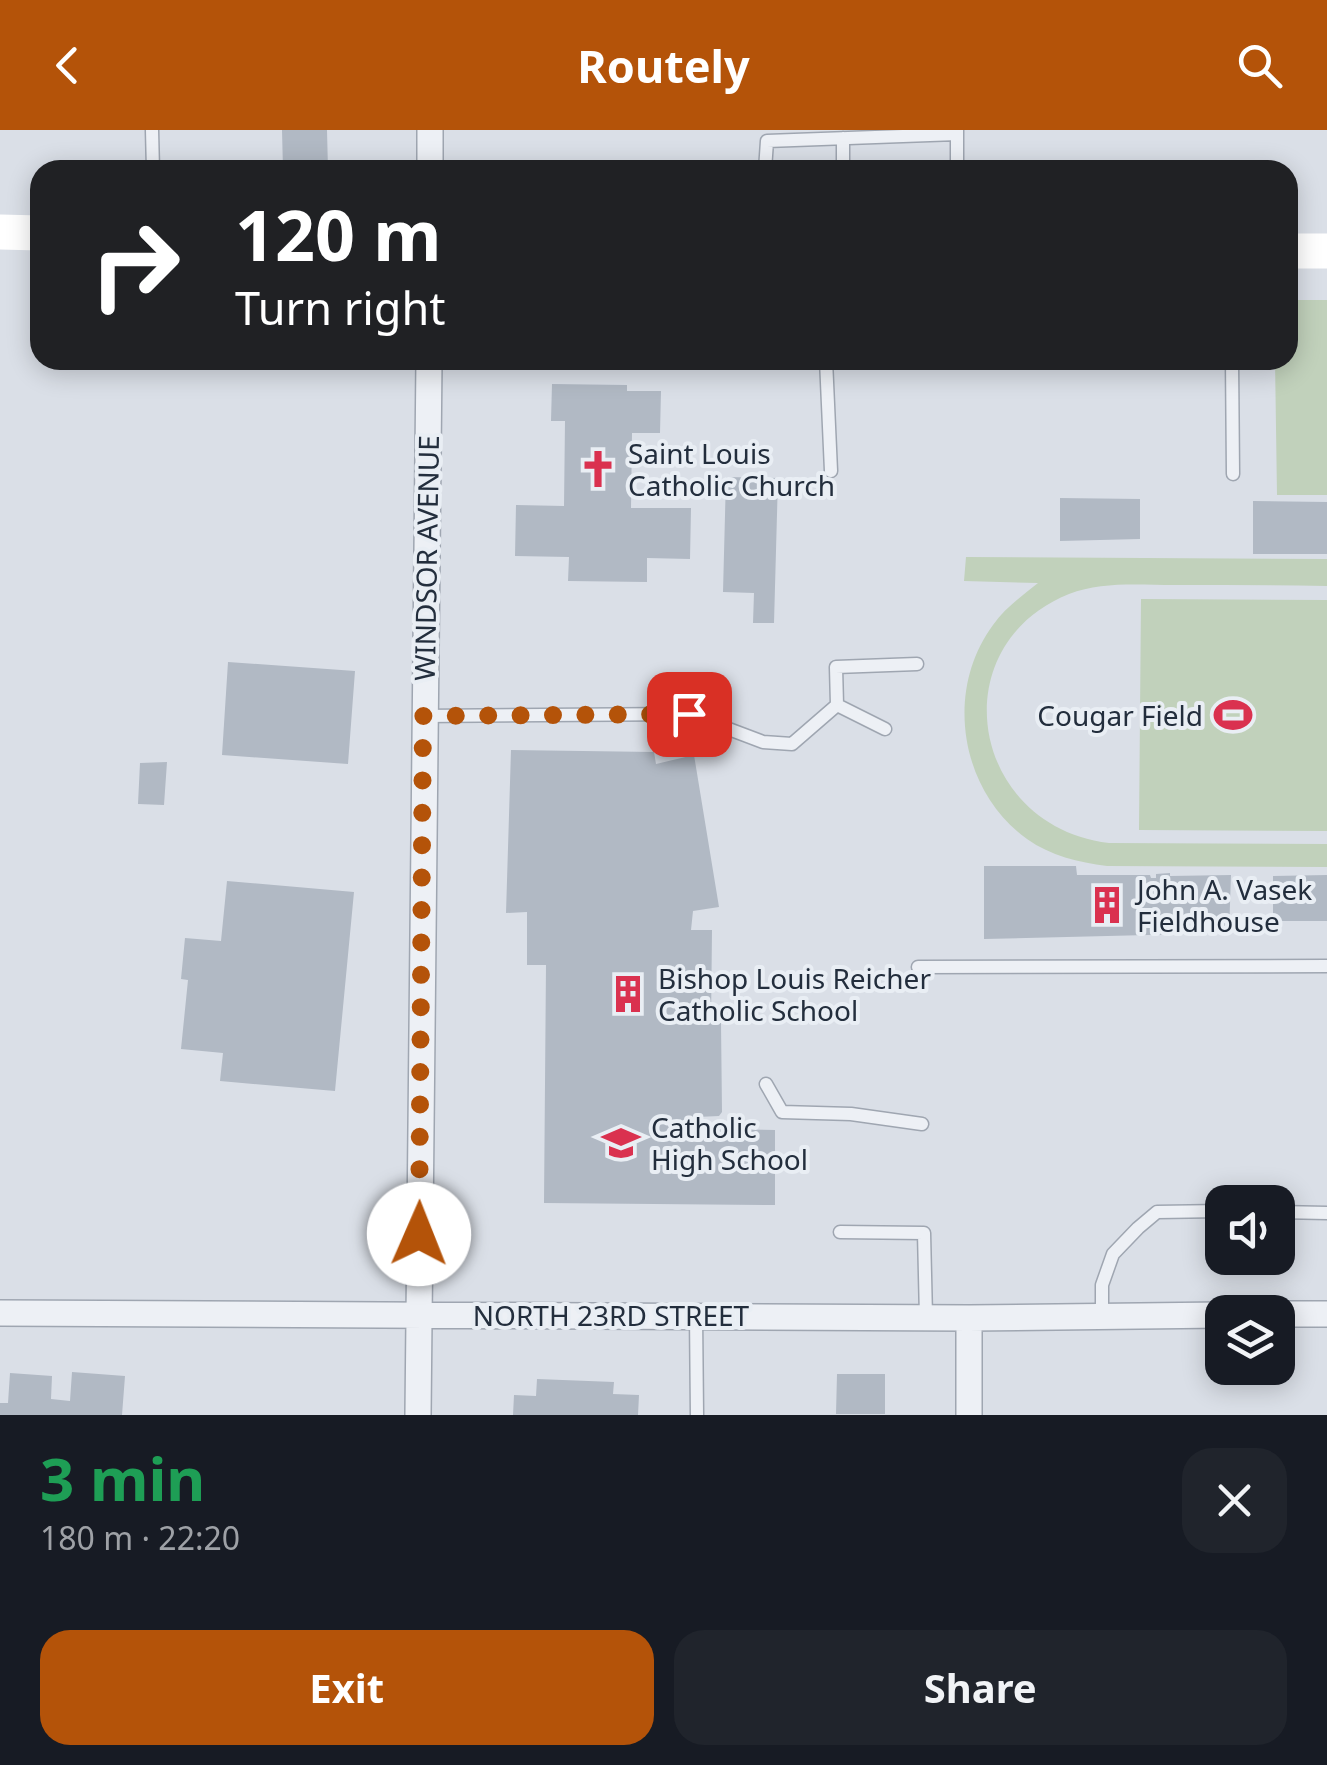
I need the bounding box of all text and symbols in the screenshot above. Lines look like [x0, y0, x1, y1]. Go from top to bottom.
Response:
text: Routely [577, 35, 750, 96]
icon: back [40, 38, 95, 93]
icon: search [1232, 38, 1287, 93]
text: 120 m [235, 186, 442, 282]
icon: right [70, 200, 200, 330]
text: Turn right [235, 277, 446, 338]
place label: Saint Louis Catholic Church [628, 434, 835, 504]
street label: WINDSOR AVENUE [405, 435, 447, 681]
church icon: Saint Louis Catholic Church [577, 448, 619, 490]
pin [647, 672, 732, 757]
icon: arrive [662, 687, 717, 742]
sports icon: Cougar Field [1212, 694, 1254, 736]
place label: Cougar Field [1037, 696, 1203, 734]
place label: John A. Vasek Fieldhouse [1134, 870, 1312, 940]
building icon: John A. Vasek Fieldhouse [1086, 884, 1128, 926]
place label: Bishop Louis Reicher Catholic School [658, 959, 931, 1029]
building icon: Bishop Louis Reicher Catholic School [607, 973, 649, 1015]
place label: Catholic High School [651, 1108, 808, 1178]
school or university icon: Catholic High School [600, 1122, 642, 1164]
position arrow [367, 1182, 471, 1286]
map controls [1205, 1185, 1295, 1385]
button: sound [1205, 1185, 1295, 1275]
button: layers [1205, 1295, 1295, 1385]
street label: NORTH 23RD STREET [473, 1296, 750, 1334]
text: 3 min [40, 1437, 205, 1519]
button: close [1182, 1448, 1287, 1553]
text: 180 m · 22:20 [40, 1516, 240, 1559]
button: Exit [40, 1630, 654, 1745]
button: Share [674, 1630, 1287, 1745]

